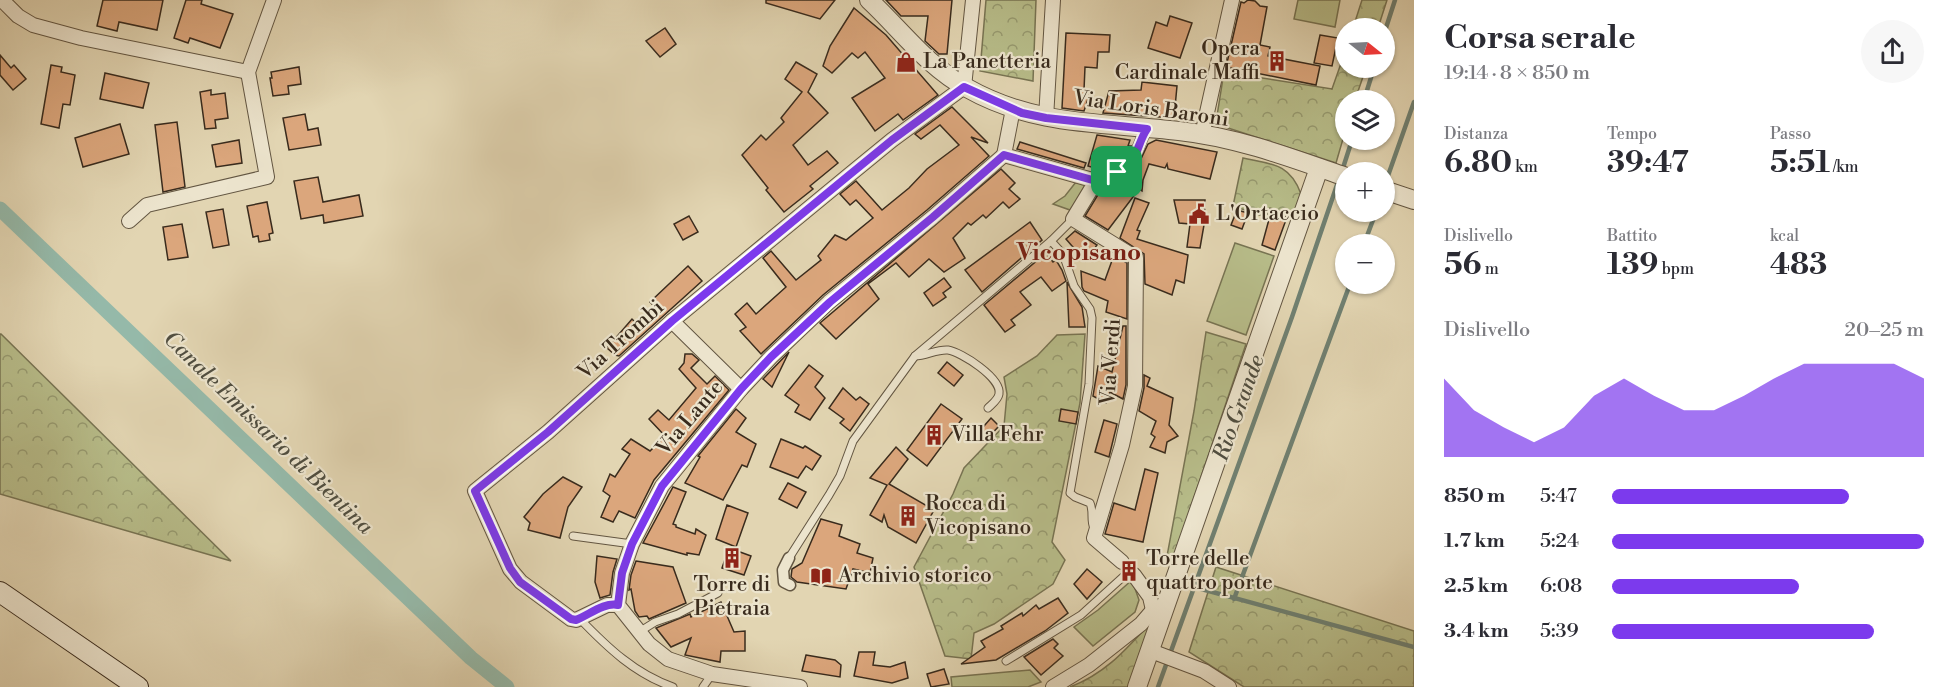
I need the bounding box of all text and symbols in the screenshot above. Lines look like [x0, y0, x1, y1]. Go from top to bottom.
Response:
north arrow [1335, 18, 1395, 78]
map controls [1335, 18, 1395, 294]
text: Corsa serale [1444, 18, 1636, 59]
button: share [1861, 20, 1924, 83]
place label: Opera Cardinale Maffi [1115, 36, 1260, 86]
place label: La Panetteria [923, 49, 1052, 75]
building icon: Opera Cardinale Maffi [1265, 49, 1289, 73]
shop icon: La Panetteria [894, 50, 918, 74]
text: 19:14 · 8 × 850 m [1444, 61, 1590, 86]
street label: Via Loris Baroni [1071, 85, 1231, 133]
button: layers [1335, 90, 1395, 150]
text: Distanza [1444, 124, 1508, 144]
text: Tempo [1607, 124, 1657, 144]
text: Passo [1770, 124, 1811, 144]
text: 6.80 [1444, 144, 1512, 182]
text: 39:47 [1607, 144, 1689, 182]
text: 5:51 [1770, 144, 1830, 182]
pin [1091, 146, 1142, 197]
icon: arrive [1100, 155, 1133, 188]
text: km [1512, 157, 1538, 177]
text: /km [1830, 157, 1859, 177]
button: + [1335, 162, 1395, 222]
place label: L'Ortaccio [1216, 201, 1319, 227]
public building icon: L'Ortaccio [1187, 202, 1211, 226]
text: Dislivello [1444, 226, 1513, 246]
text: Battito [1607, 226, 1657, 246]
text: kcal [1770, 226, 1799, 246]
button: − [1335, 234, 1395, 294]
district label: Vicopisano [1016, 238, 1141, 268]
text: 56 [1444, 246, 1482, 284]
text: 139 [1607, 246, 1658, 284]
text: 483 [1770, 246, 1827, 284]
text: m [1482, 259, 1499, 279]
text: bpm [1658, 259, 1694, 279]
street label: Via Trombi [572, 294, 670, 386]
street label: Via Verdi [1095, 317, 1127, 407]
text: Dislivello [1444, 318, 1530, 343]
text: 20–25 m [1845, 318, 1924, 343]
water label: Canale Emissario di Bientina [158, 326, 379, 541]
water label: Rio Grande [1207, 351, 1271, 466]
street label: Via Lante [650, 375, 729, 462]
place label: Villa Fehr [950, 422, 1044, 448]
building icon: Villa Fehr [922, 423, 946, 447]
text: 850 m [1444, 484, 1505, 509]
text: 5:47 [1540, 484, 1577, 509]
place label: Rocca di Vicopisano [924, 491, 1031, 541]
building icon: Rocca di Vicopisano [896, 504, 920, 528]
text: 1.7 km [1444, 529, 1505, 554]
text: 5:24 [1540, 529, 1579, 554]
building icon: Torre di Pietraia [720, 546, 744, 570]
place label: Torre delle quattro porte [1146, 546, 1273, 596]
building icon: Torre delle quattro porte [1117, 559, 1141, 583]
place label: Archivio storico [837, 563, 992, 589]
library icon: Archivio storico [809, 564, 833, 588]
place label: Torre di Pietraia [694, 572, 771, 622]
text: 2.5 km [1444, 574, 1508, 599]
text: 6:08 [1540, 574, 1582, 599]
text: 3.4 km [1444, 619, 1509, 644]
text: 5:39 [1540, 619, 1579, 644]

